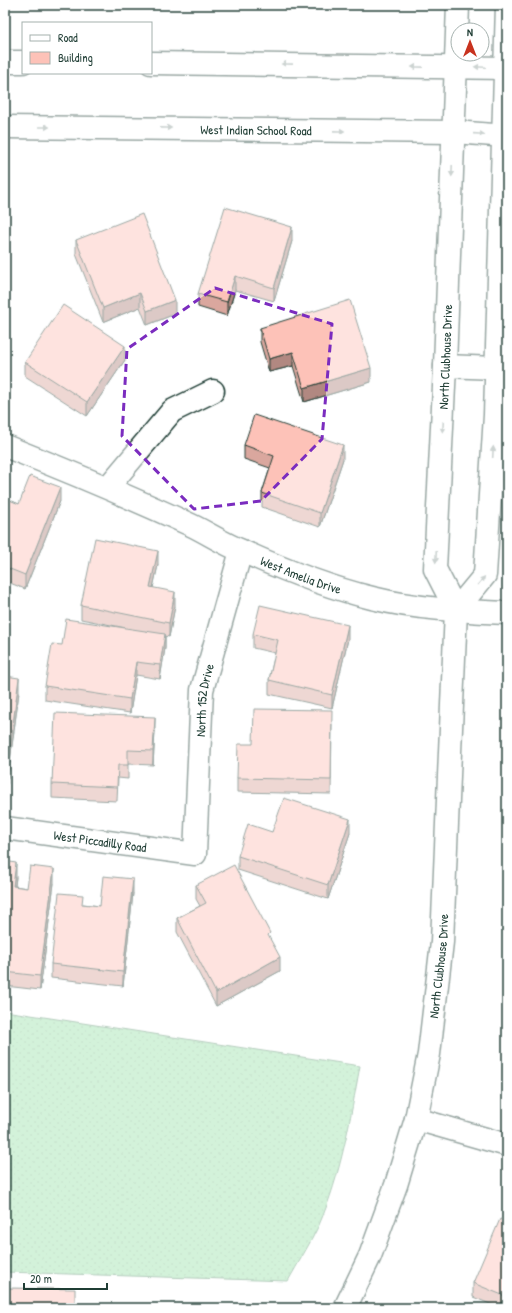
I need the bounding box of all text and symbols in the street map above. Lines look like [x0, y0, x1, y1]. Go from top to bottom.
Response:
legend [22, 22, 152, 74]
north arrow [450, 22, 490, 62]
text: N [467, 25, 473, 39]
text: Road [58, 29, 78, 46]
text: Building [58, 49, 93, 66]
one-way arrow [281, 61, 293, 68]
one-way arrow [410, 64, 423, 70]
one-way arrow [474, 64, 486, 71]
street label: West Indian School Road [200, 120, 312, 139]
one-way arrow [38, 124, 51, 130]
one-way arrow [160, 125, 173, 131]
one-way arrow [333, 128, 346, 134]
one-way arrow [473, 130, 485, 137]
one-way arrow [449, 165, 455, 178]
street label: North Clubhouse Drive [434, 304, 456, 410]
one-way arrow [439, 421, 446, 433]
one-way arrow [489, 446, 496, 458]
street label: West Amelia Drive [258, 551, 344, 598]
one-way arrow [432, 551, 439, 563]
one-way arrow [476, 575, 485, 586]
street label: North 152 Drive [191, 662, 218, 737]
street label: West Piccadilly Road [53, 826, 148, 856]
street label: North Clubhouse Drive [424, 913, 452, 1019]
scale bar [24, 1265, 107, 1291]
text: 20 m [30, 1270, 52, 1287]

